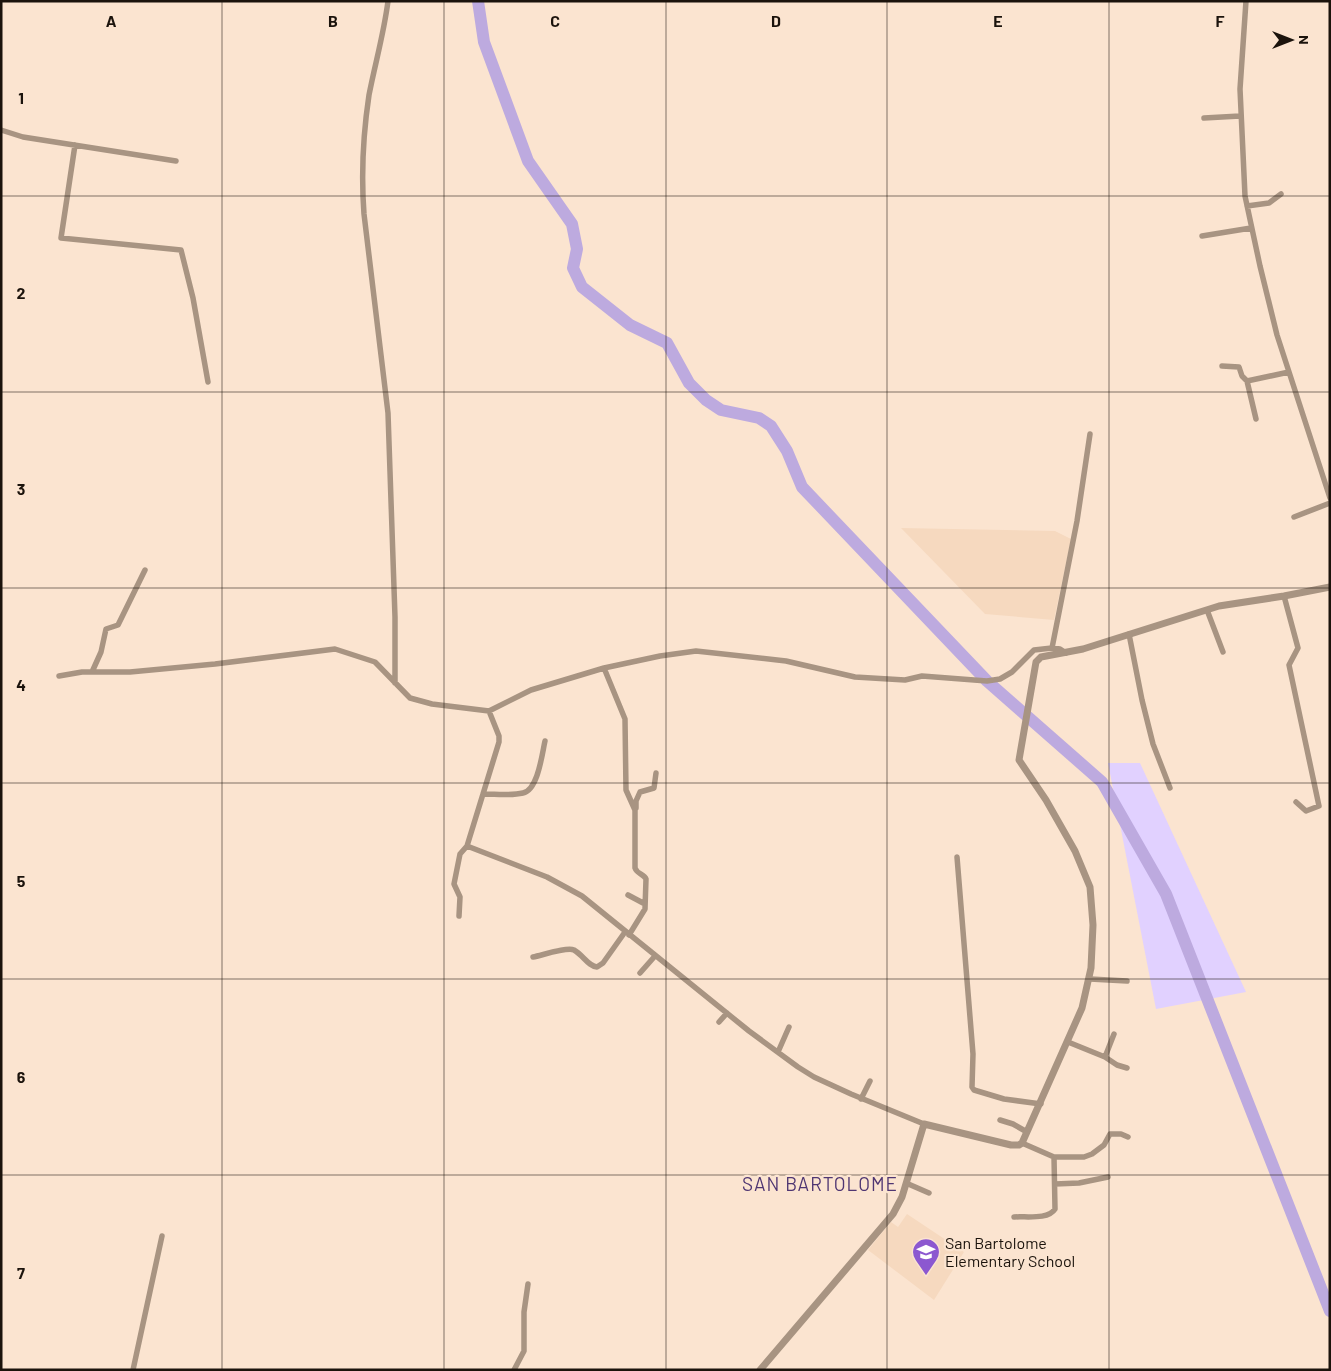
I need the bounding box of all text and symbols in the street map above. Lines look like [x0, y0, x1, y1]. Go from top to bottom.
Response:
text: A [106, 11, 117, 30]
text: B [328, 11, 338, 30]
text: C [550, 11, 560, 30]
text: D [771, 11, 781, 30]
text: E [993, 11, 1003, 30]
text: F [1216, 11, 1225, 30]
north arrow [1266, 15, 1316, 65]
text: N [1296, 35, 1313, 45]
text: 1 [18, 88, 24, 107]
text: 2 [17, 283, 26, 302]
text: 3 [17, 479, 25, 498]
text: 4 [16, 675, 26, 694]
text: 5 [17, 871, 26, 890]
text: 6 [17, 1067, 26, 1086]
district label: SAN BARTOLOME [742, 1172, 898, 1195]
place label: San Bartolome Elementary School [945, 1233, 1075, 1270]
school or university icon: San Bartolome Elementary School [911, 1237, 941, 1276]
text: 7 [17, 1263, 25, 1282]

